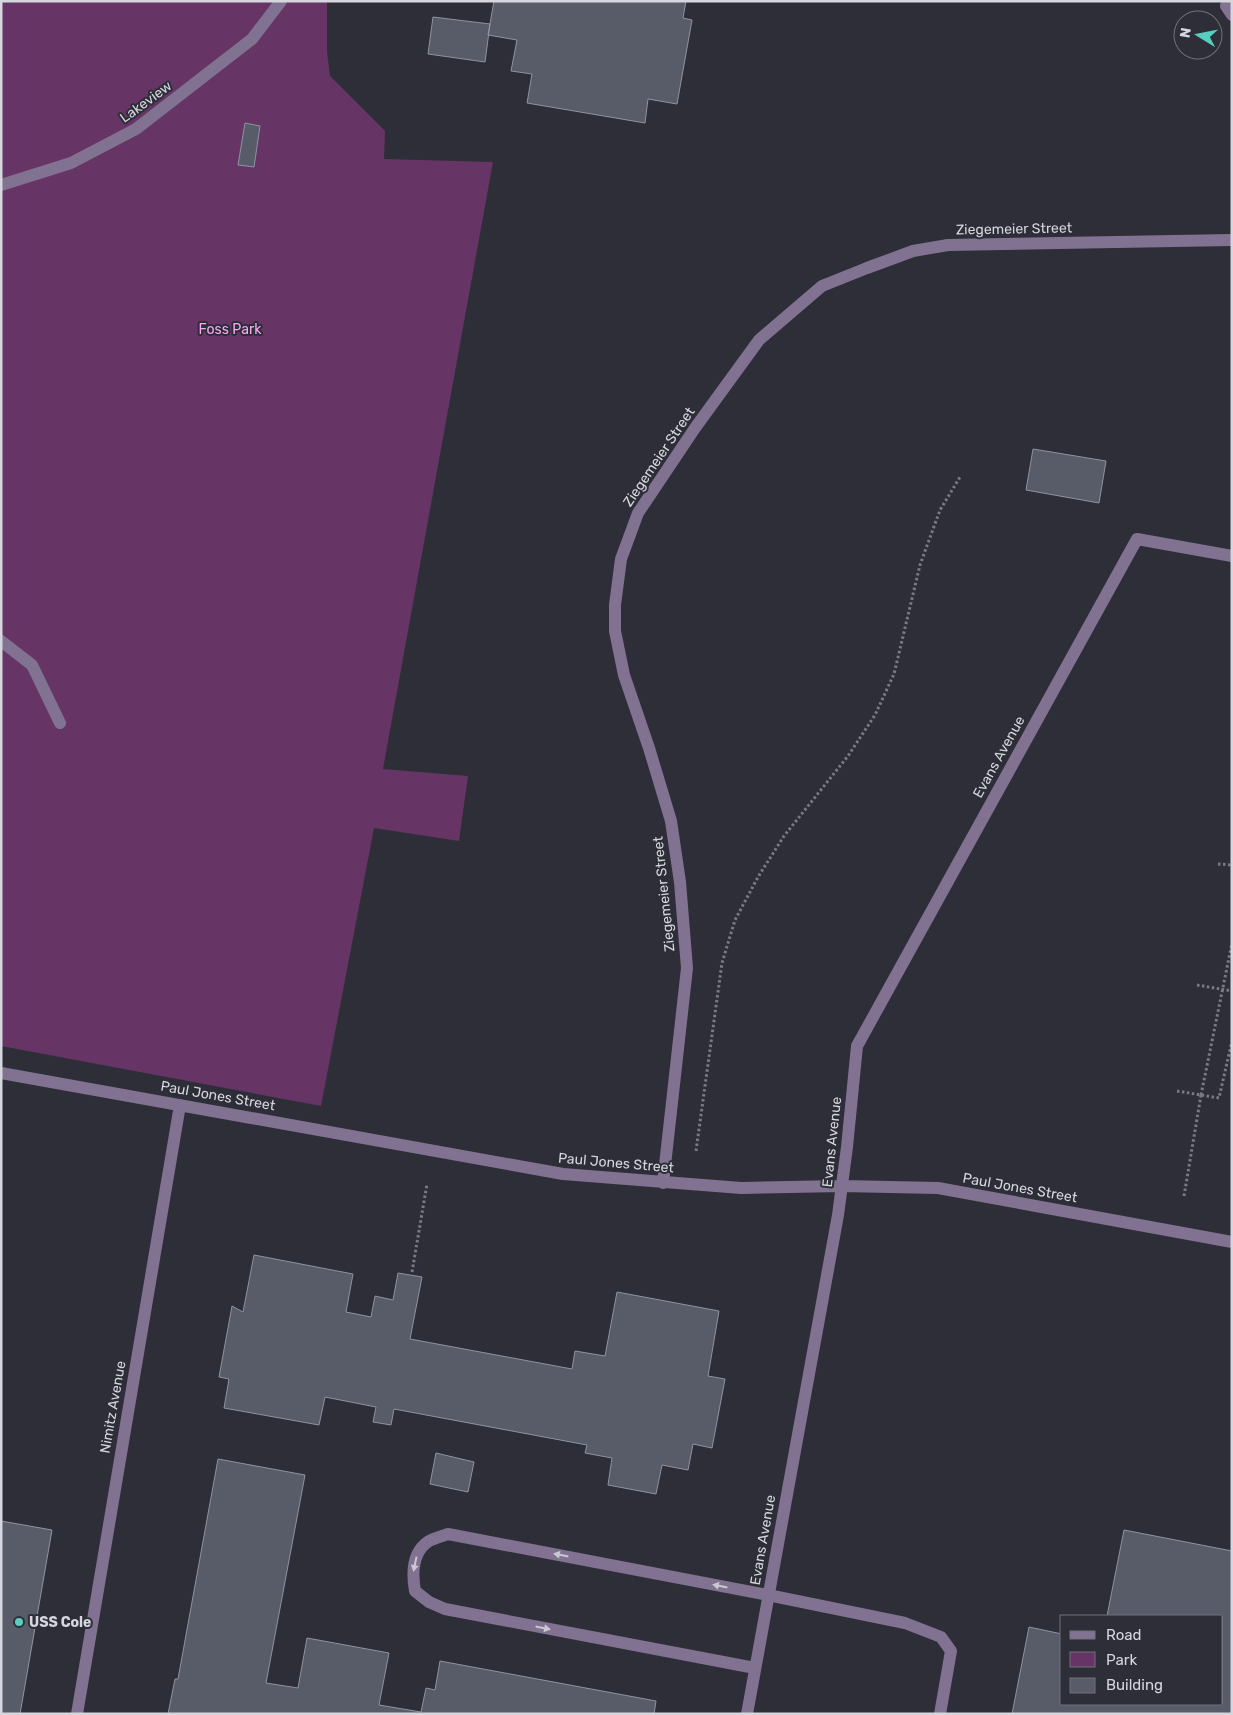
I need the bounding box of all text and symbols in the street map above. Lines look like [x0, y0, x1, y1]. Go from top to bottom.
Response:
north arrow [1173, 10, 1223, 60]
text: N [1176, 26, 1195, 39]
street label: Lakeview [117, 77, 175, 127]
street label: Ziegemeier Street [956, 219, 1073, 239]
park label: Foss Park [199, 321, 262, 338]
street label: Ziegemeier Street [619, 404, 699, 510]
street label: Evans Avenue [969, 713, 1029, 801]
street label: Ziegemeier Street [649, 835, 679, 953]
street label: Paul Jones Street [159, 1078, 277, 1115]
street label: Evans Avenue [819, 1096, 845, 1188]
street label: Paul Jones Street [557, 1149, 675, 1177]
street label: Paul Jones Street [961, 1170, 1079, 1207]
street label: Nimitz Avenue [96, 1359, 130, 1455]
street label: Evans Avenue [747, 1493, 779, 1586]
one-way arrow [552, 1551, 568, 1559]
one-way arrow [411, 1556, 419, 1571]
one-way arrow [712, 1581, 728, 1589]
place label: USS Cole [29, 1614, 91, 1631]
legend [1060, 1615, 1223, 1705]
marker: USS Cole [13, 1616, 25, 1628]
one-way arrow [535, 1624, 550, 1632]
text: Road [1106, 1626, 1142, 1644]
text: Park [1106, 1651, 1137, 1669]
text: Building [1106, 1676, 1163, 1694]

